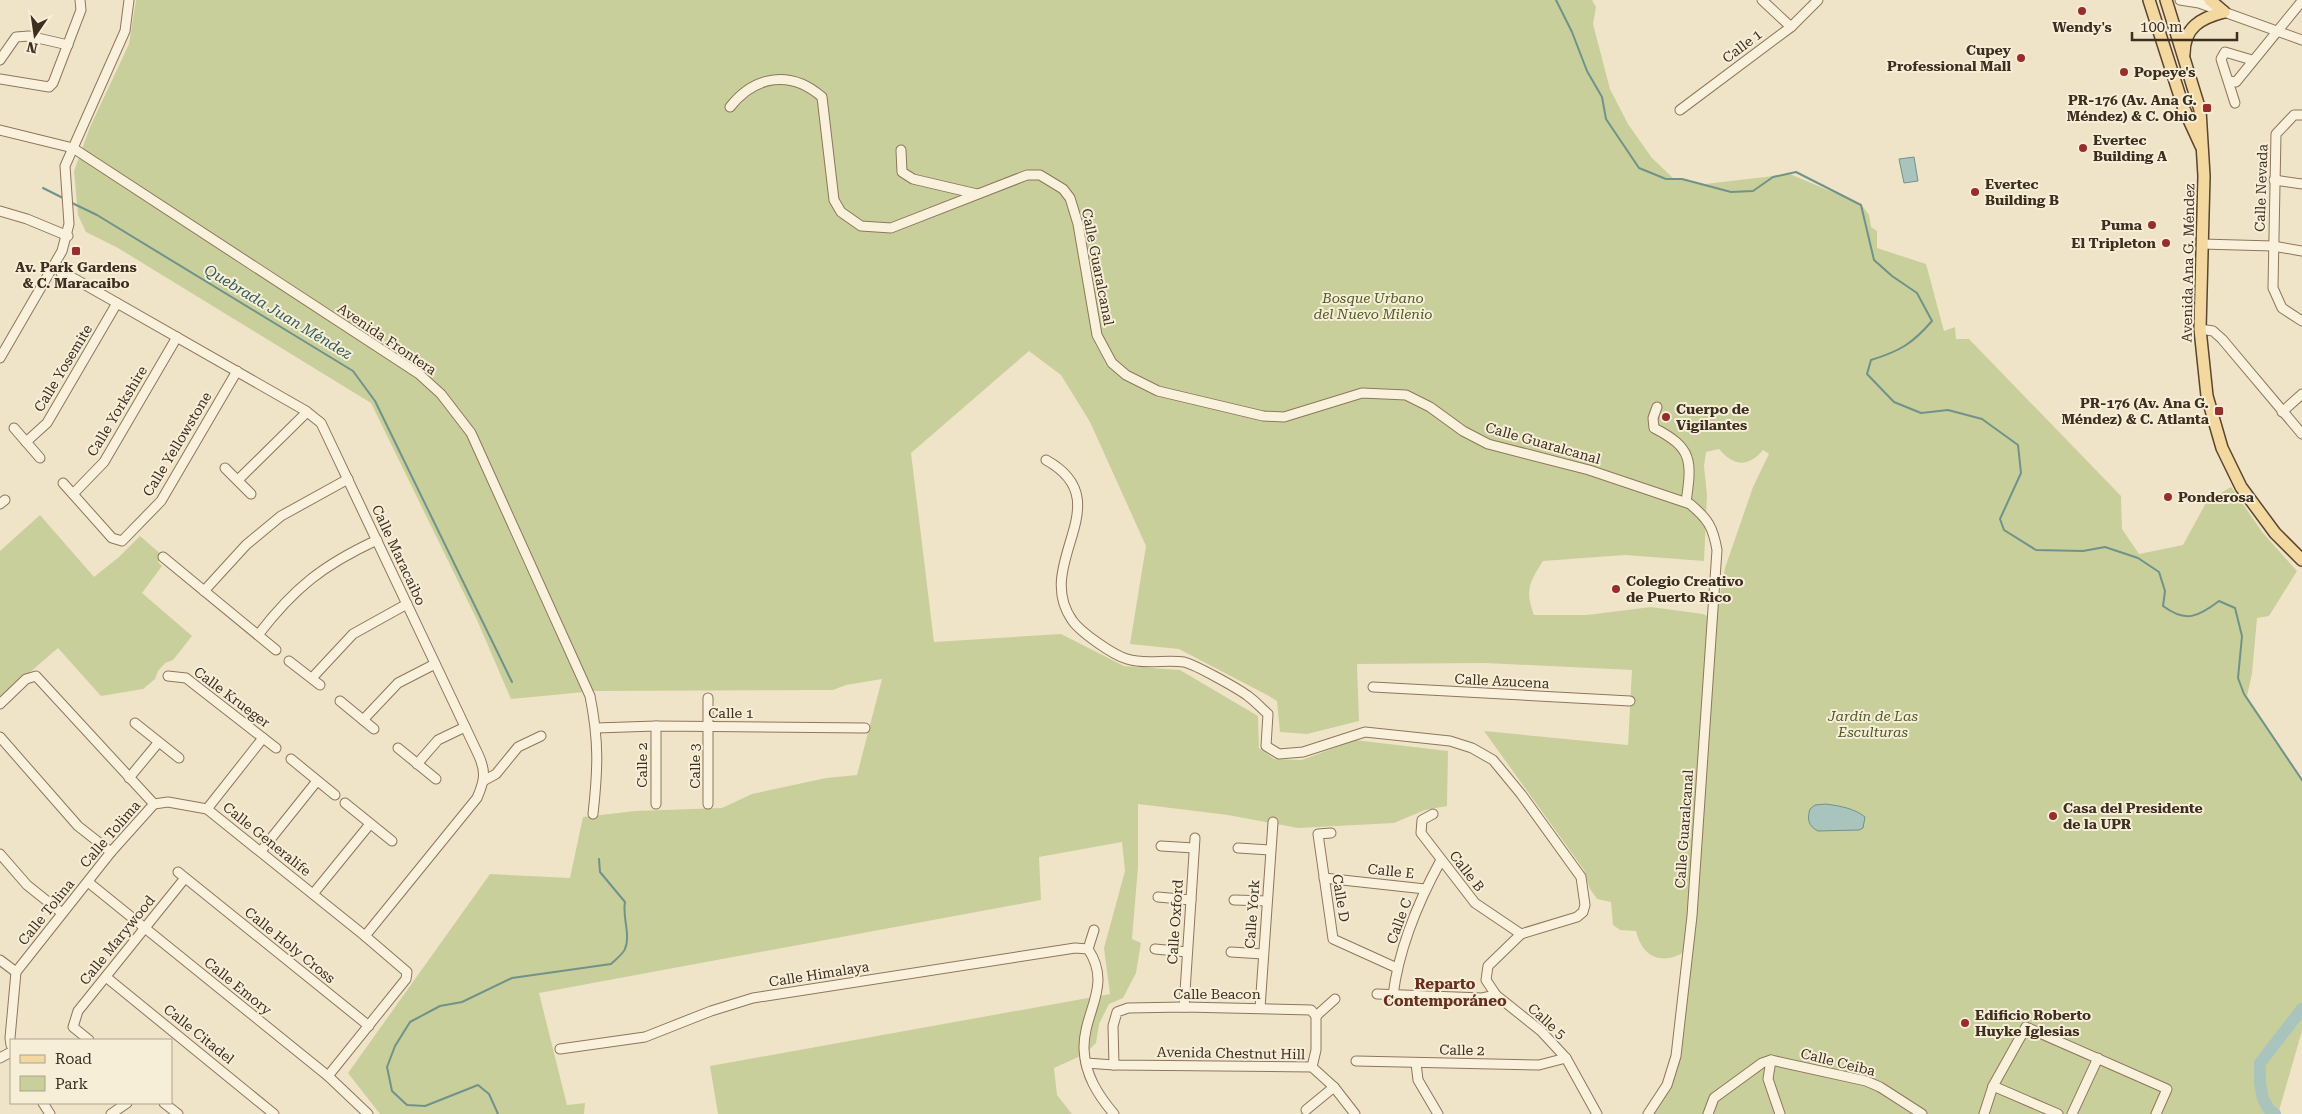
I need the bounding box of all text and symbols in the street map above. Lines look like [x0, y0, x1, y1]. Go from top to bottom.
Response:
marker: Wendy's [2076, 5, 2088, 17]
north arrow [10, 10, 60, 60]
scale bar [2132, 10, 2237, 42]
text: 100 m [2140, 18, 2183, 36]
place label: Wendy's [2052, 19, 2112, 35]
street label: Calle 1 [1719, 26, 1765, 66]
text: N [25, 39, 39, 57]
place label: Cupey Professional Mall [1887, 42, 2012, 74]
marker: Cupey Professional Mall [2015, 52, 2027, 64]
place label: Popeye's [2134, 64, 2196, 80]
marker: Popeye's [2118, 66, 2130, 78]
place label: PR-176 (Av. Ana G. Méndez) & C. Ohio [2067, 92, 2197, 124]
marker: PR-176 (Av. Ana G. Méndez) & C. Ohio [2201, 102, 2213, 114]
place label: Evertec Building A [2093, 132, 2167, 164]
marker: Evertec Building A [2077, 142, 2089, 154]
street label: Calle Nevada [2251, 143, 2271, 232]
place label: Evertec Building B [1985, 176, 2059, 208]
street label: Avenida Ana G. Méndez [2179, 183, 2197, 343]
marker: Evertec Building B [1969, 186, 1981, 198]
street label: Calle Guaralcanal [1079, 207, 1117, 328]
place label: Puma [2101, 217, 2143, 233]
marker: Puma [2146, 219, 2158, 231]
place label: El Tripleton [2071, 235, 2157, 251]
marker: El Tripleton [2160, 237, 2172, 249]
marker: Av. Park Gardens & C. Maracaibo [70, 245, 82, 257]
place label: Av. Park Gardens & C. Maracaibo [15, 259, 137, 291]
water label: Quebrada Juan Méndez [201, 261, 356, 364]
park label: Bosque Urbano del Nuevo Milenio [1313, 290, 1433, 322]
street label: Avenida Frontera [334, 300, 440, 378]
street label: Calle Yosemite [31, 321, 95, 415]
street label: Calle Yorkshire [84, 363, 150, 459]
street label: Calle Yellowstone [139, 389, 215, 499]
place label: PR-176 (Av. Ana G. Méndez) & C. Atlanta [2061, 395, 2210, 427]
place label: Cuerpo de Vigilantes [1676, 401, 1749, 433]
marker: PR-176 (Av. Ana G. Méndez) & C. Atlanta [2213, 405, 2225, 417]
marker: Cuerpo de Vigilantes [1660, 411, 1672, 423]
street label: Calle Guaralcanal [1484, 419, 1603, 467]
place label: Ponderosa [2178, 489, 2255, 505]
marker: Ponderosa [2162, 491, 2174, 503]
street label: Calle Maracaibo [369, 502, 429, 608]
place label: Colegio Creativo de Puerto Rico [1626, 573, 1744, 605]
marker: Colegio Creativo de Puerto Rico [1610, 583, 1622, 595]
street label: Calle Krueger [191, 663, 273, 731]
street label: Calle Azucena [1454, 671, 1550, 691]
street label: Calle 1 [708, 705, 754, 721]
park label: Jardín de Las Esculturas [1827, 708, 1919, 740]
street label: Calle 2 [634, 742, 650, 788]
street label: Calle 3 [687, 743, 703, 789]
street label: Calle Guaralcanal [1672, 768, 1696, 889]
street label: Calle Tolima [77, 797, 144, 871]
street label: Calle Generalife [220, 799, 314, 879]
place label: Casa del Presidente de la UPR [2063, 800, 2203, 832]
marker: Casa del Presidente de la UPR [2047, 810, 2059, 822]
street label: Calle B [1446, 848, 1488, 894]
street label: Calle E [1367, 861, 1415, 881]
street label: Calle D [1329, 873, 1353, 923]
street label: Calle Tolina [15, 876, 78, 948]
street label: Calle Oxford [1164, 879, 1186, 965]
street label: Calle York [1242, 879, 1262, 949]
street label: Calle Marywood [76, 892, 158, 988]
street label: Calle C [1383, 896, 1415, 946]
street label: Calle Holy Cross [242, 904, 339, 986]
street label: Calle Emory [201, 954, 276, 1019]
street label: Calle Himalaya [768, 958, 871, 990]
district label: Reparto Contemporáneo [1383, 975, 1507, 1010]
street label: Calle Beacon [1173, 986, 1261, 1002]
street label: Calle 5 [1525, 1000, 1569, 1042]
street label: Calle Citadel [161, 1001, 238, 1068]
place label: Edificio Roberto Huyke Iglesias [1975, 1007, 2091, 1039]
marker: Edificio Roberto Huyke Iglesias [1959, 1017, 1971, 1029]
legend [10, 1039, 172, 1104]
street label: Calle 2 [1439, 1042, 1485, 1058]
street label: Avenida Chestnut Hill [1157, 1044, 1306, 1062]
street label: Calle Ceiba [1799, 1045, 1877, 1079]
text: Road [55, 1050, 92, 1068]
text: Park [55, 1075, 89, 1093]

